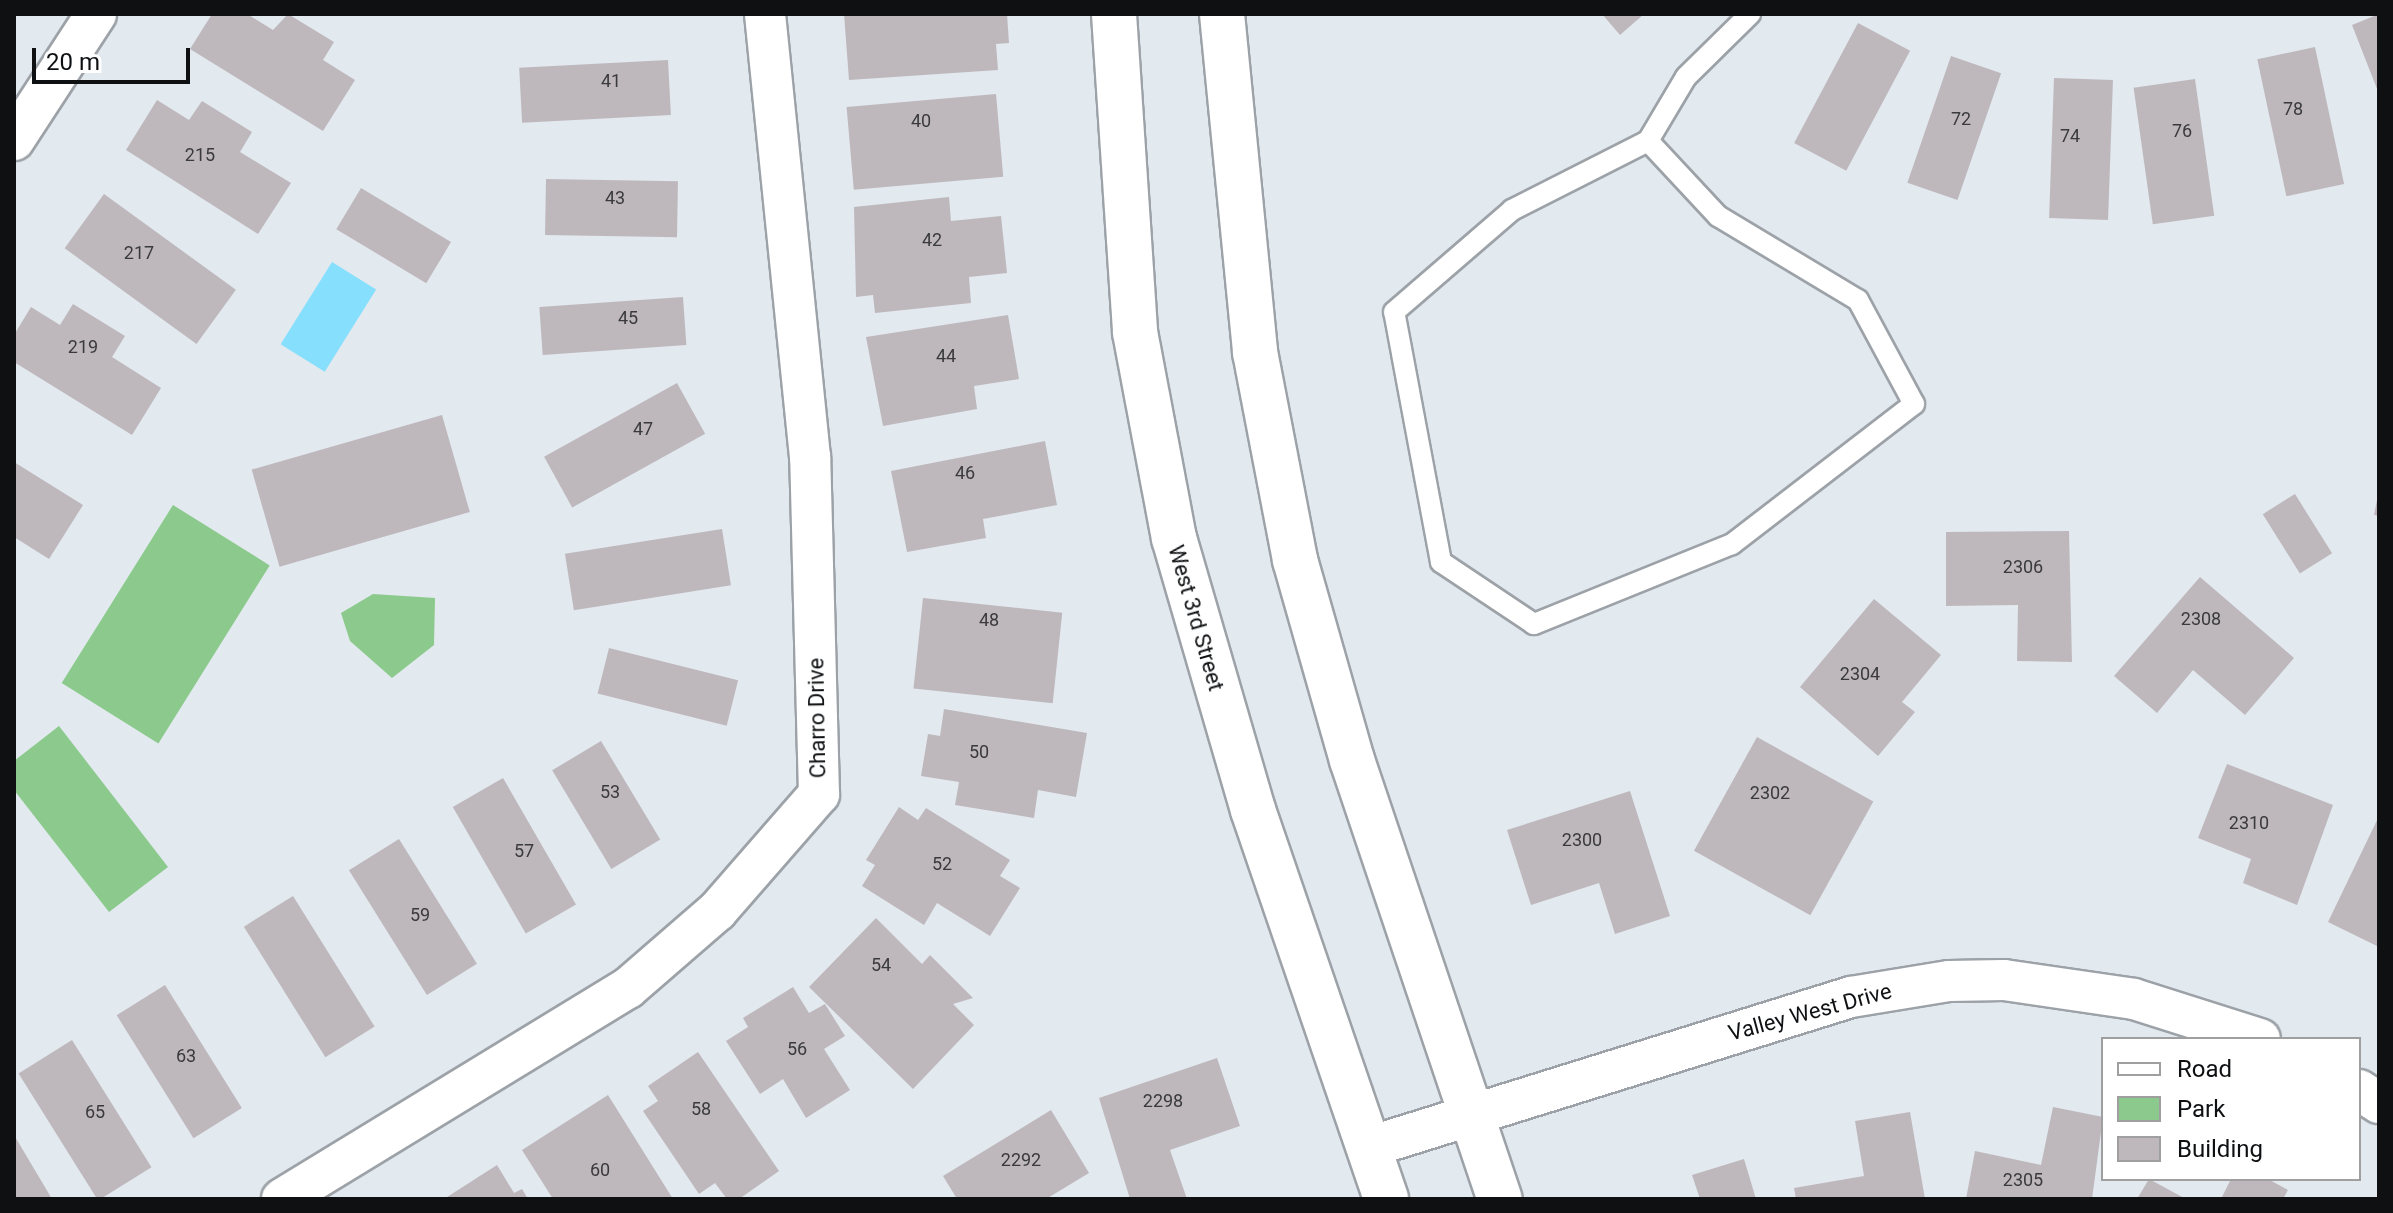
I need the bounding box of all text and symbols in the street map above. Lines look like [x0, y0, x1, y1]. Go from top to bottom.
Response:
scale bar [36, 32, 194, 82]
text: 20 m [46, 48, 100, 76]
house number: 41 [601, 70, 621, 92]
house number: 78 [2283, 98, 2303, 120]
house number: 72 [1951, 108, 1971, 130]
house number: 40 [911, 110, 931, 132]
house number: 76 [2172, 120, 2192, 142]
house number: 74 [2060, 125, 2080, 147]
house number: 215 [185, 144, 215, 166]
house number: 43 [605, 187, 625, 209]
house number: 42 [922, 229, 942, 251]
house number: 217 [124, 242, 154, 264]
house number: 45 [618, 307, 638, 329]
house number: 219 [68, 336, 98, 358]
house number: 44 [936, 345, 956, 367]
house number: 47 [633, 418, 653, 440]
house number: 46 [955, 462, 975, 484]
street label: West 3rd Street [1163, 542, 1229, 694]
house number: 2306 [2003, 556, 2043, 578]
house number: 2308 [2181, 608, 2221, 630]
house number: 48 [979, 609, 999, 631]
street label: Charro Drive [803, 658, 831, 778]
house number: 2304 [1840, 663, 1880, 685]
house number: 50 [969, 741, 989, 763]
house number: 53 [600, 781, 620, 803]
house number: 2302 [1750, 782, 1790, 804]
house number: 2310 [2229, 812, 2269, 834]
house number: 2300 [1562, 829, 1602, 851]
house number: 57 [514, 840, 534, 862]
house number: 52 [932, 853, 952, 875]
house number: 59 [410, 904, 430, 926]
house number: 54 [871, 954, 891, 976]
street label: Valley West Drive [1726, 978, 1894, 1046]
legend [2101, 1037, 2361, 1181]
house number: 56 [787, 1038, 807, 1060]
house number: 63 [176, 1045, 196, 1067]
text: Road [2177, 1055, 2232, 1083]
house number: 2298 [1143, 1090, 1183, 1112]
text: Park [2177, 1095, 2225, 1123]
house number: 58 [691, 1098, 711, 1120]
house number: 65 [85, 1101, 105, 1123]
text: Building [2177, 1135, 2263, 1163]
house number: 2292 [1001, 1149, 1041, 1171]
house number: 60 [590, 1159, 610, 1181]
house number: 2305 [2003, 1169, 2043, 1191]

